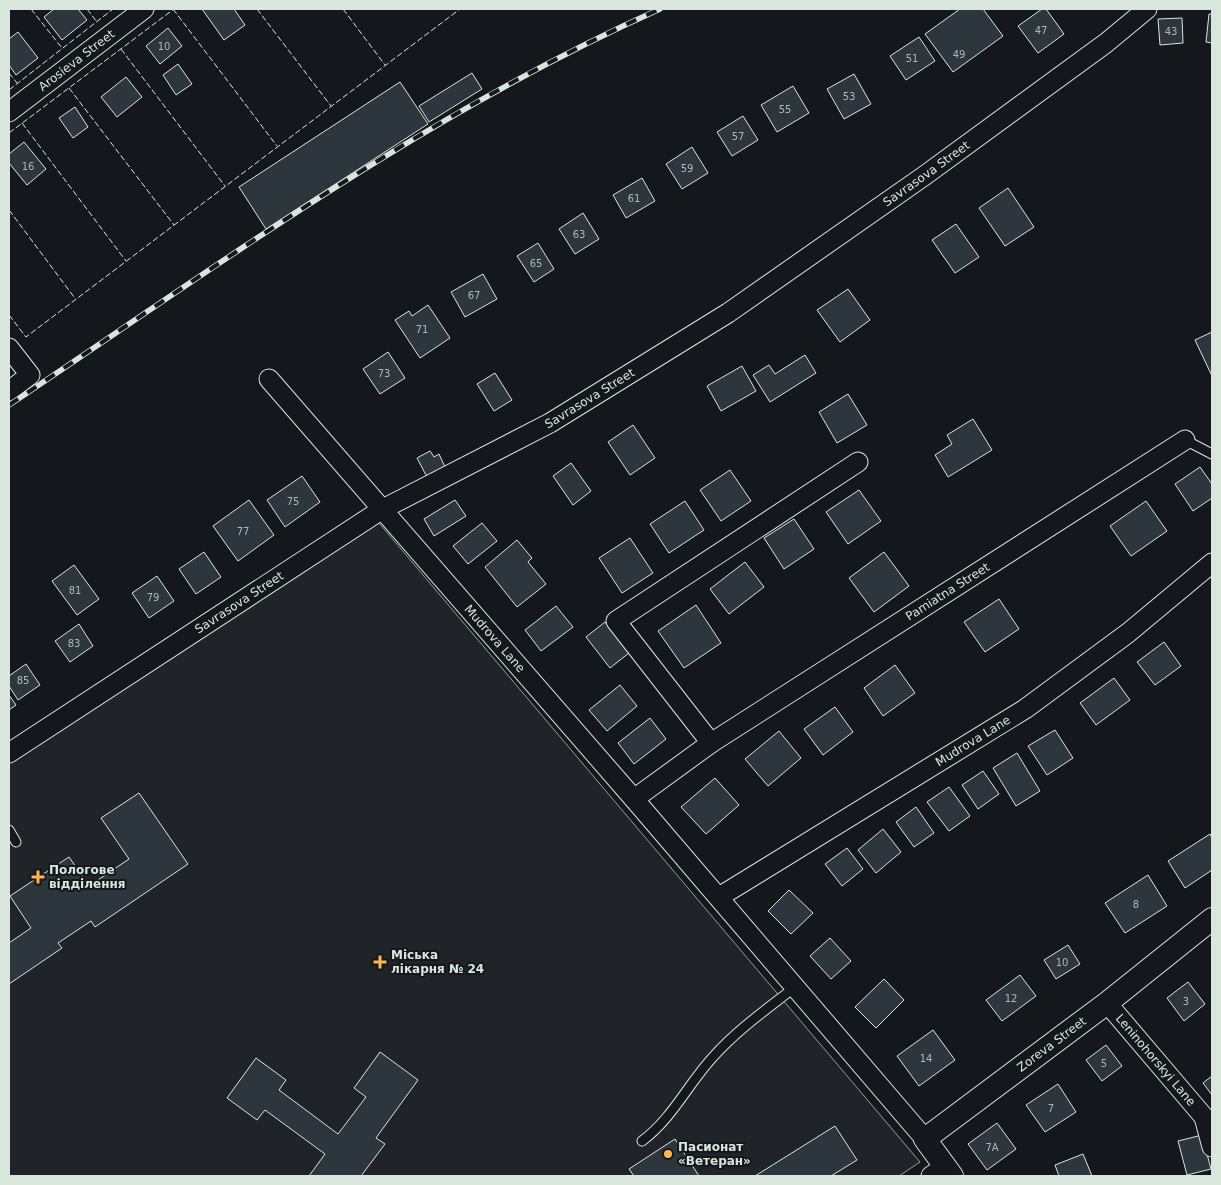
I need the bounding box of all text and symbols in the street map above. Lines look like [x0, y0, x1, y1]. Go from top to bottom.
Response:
house number: 47 [1035, 25, 1047, 36]
house number: 43 [1165, 26, 1177, 37]
street label: Arosieva Street [36, 27, 118, 94]
house number: 10 [158, 41, 170, 52]
house number: 49 [953, 49, 965, 60]
house number: 51 [906, 53, 918, 64]
house number: 53 [843, 91, 855, 102]
house number: 55 [779, 104, 791, 115]
house number: 57 [732, 131, 744, 142]
street label: Savrasova Street [880, 138, 972, 209]
house number: 16 [22, 161, 34, 172]
house number: 59 [681, 163, 693, 174]
house number: 61 [628, 193, 640, 204]
house number: 63 [573, 229, 585, 240]
house number: 65 [530, 258, 542, 269]
house number: 67 [468, 290, 480, 301]
house number: 71 [416, 324, 428, 335]
street label: Savrasova Street [543, 365, 637, 431]
house number: 73 [378, 368, 390, 379]
house number: 75 [287, 496, 299, 507]
house number: 77 [237, 526, 249, 537]
street label: Pamiatna Street [903, 560, 992, 624]
street label: Savrasova Street [192, 568, 286, 637]
house number: 81 [69, 585, 81, 596]
house number: 79 [147, 592, 159, 603]
street label: Mudrova Lane [462, 602, 528, 675]
house number: 83 [68, 638, 80, 649]
house number: 85 [17, 675, 29, 686]
street label: Mudrova Lane [933, 713, 1013, 769]
place label: Пологове відділення [49, 863, 125, 891]
marker: Пологове відділення [31, 870, 45, 884]
house number: 8 [1133, 899, 1139, 910]
place label: Міська лікарня № 24 [391, 948, 484, 976]
marker: Міська лікарня № 24 [373, 955, 387, 969]
house number: 10 [1056, 957, 1068, 968]
house number: 12 [1005, 993, 1017, 1004]
house number: 3 [1183, 996, 1189, 1007]
street label: Leninohorskyi Lane [1113, 1011, 1198, 1109]
street label: Zoreva Street [1015, 1014, 1089, 1075]
house number: 14 [920, 1053, 932, 1064]
house number: 5 [1101, 1058, 1107, 1069]
house number: 7 [1048, 1103, 1054, 1114]
place label: Пасионат «Ветеран» [678, 1140, 751, 1168]
house number: 7А [985, 1142, 999, 1153]
marker: Пасионат «Ветеран» [662, 1148, 674, 1160]

